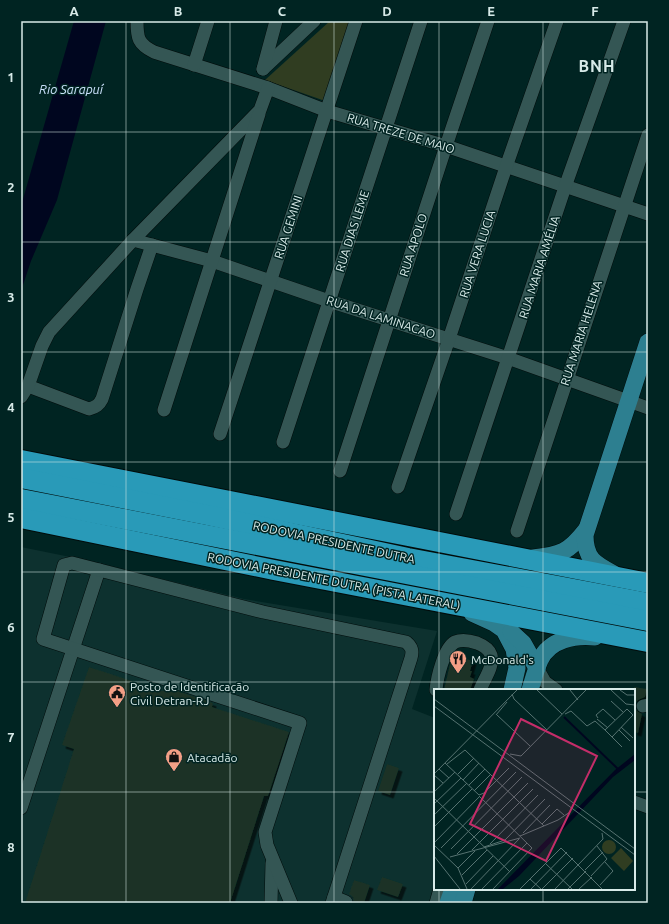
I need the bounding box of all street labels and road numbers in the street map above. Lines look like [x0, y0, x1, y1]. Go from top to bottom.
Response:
street label: RUA TREZE DE MAIO [346, 110, 456, 156]
street label: RUA DIAS LEME [333, 188, 371, 273]
street label: RUA GEMINI [272, 194, 304, 260]
street label: RUA VERA LUCIA [457, 208, 497, 299]
street label: RUA APOLO [397, 212, 429, 278]
street label: RUA MARIA AMÉLIA [516, 214, 562, 320]
street label: RUA MARIA HELENA [558, 279, 604, 387]
street label: RUA DA LAMINACAO [325, 293, 437, 341]
street label: RODOVIA PRESIDENTE DUTRA [252, 518, 416, 566]
street label: RODOVIA PRESIDENTE DUTRA (PISTA LATERAL) [206, 550, 462, 613]

